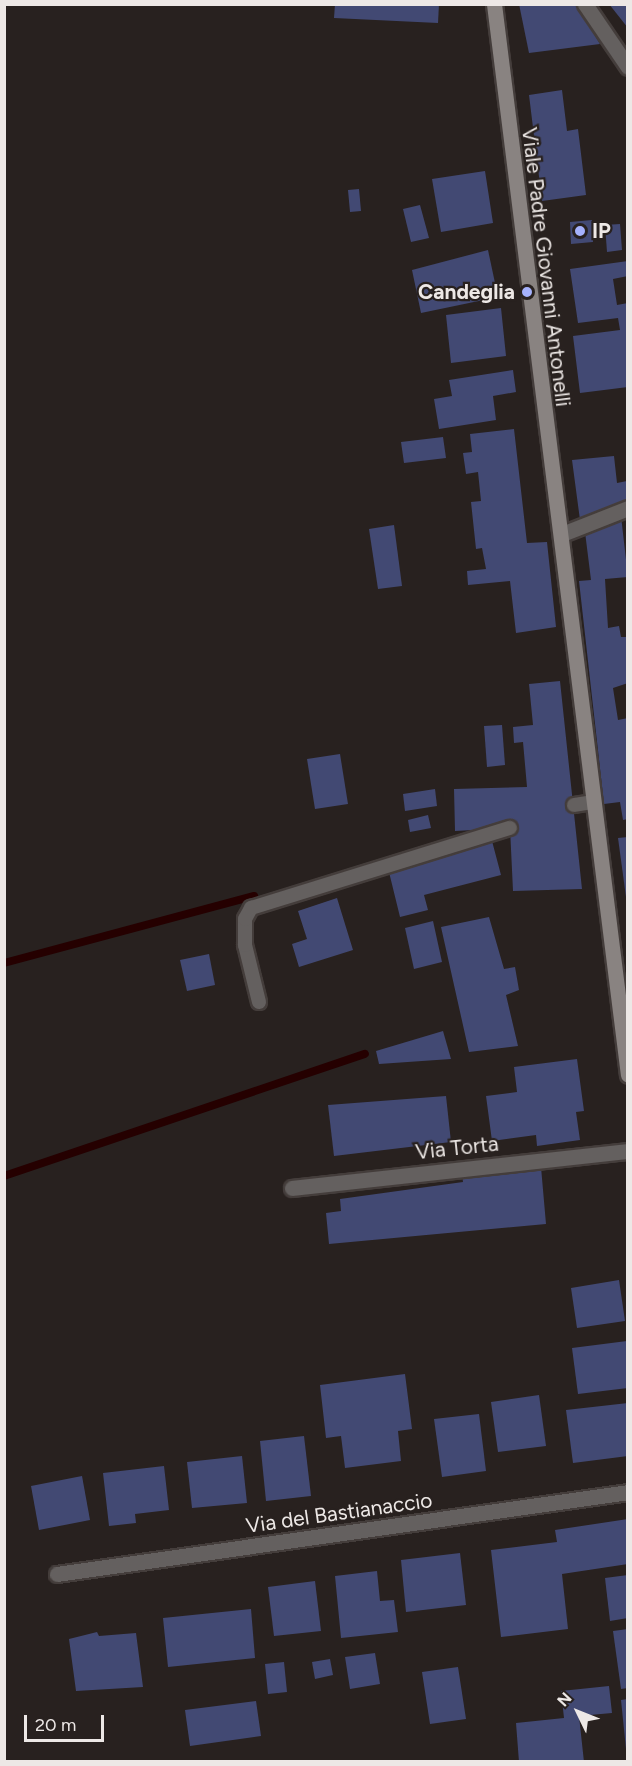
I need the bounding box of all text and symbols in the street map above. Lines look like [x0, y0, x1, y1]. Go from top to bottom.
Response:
street label: Viale Padre Giovanni Antonelli [516, 126, 576, 408]
place label: IP [592, 218, 611, 244]
marker: IP [573, 224, 587, 238]
place label: Candeglia [418, 279, 515, 305]
marker: Candeglia [520, 285, 534, 299]
street label: Via Torta [414, 1131, 500, 1165]
street label: Via del Bastianaccio [244, 1487, 434, 1539]
north arrow [548, 1682, 608, 1742]
text: N [553, 1688, 576, 1710]
scale bar [27, 1703, 106, 1741]
text: 20 m [35, 1714, 76, 1736]

